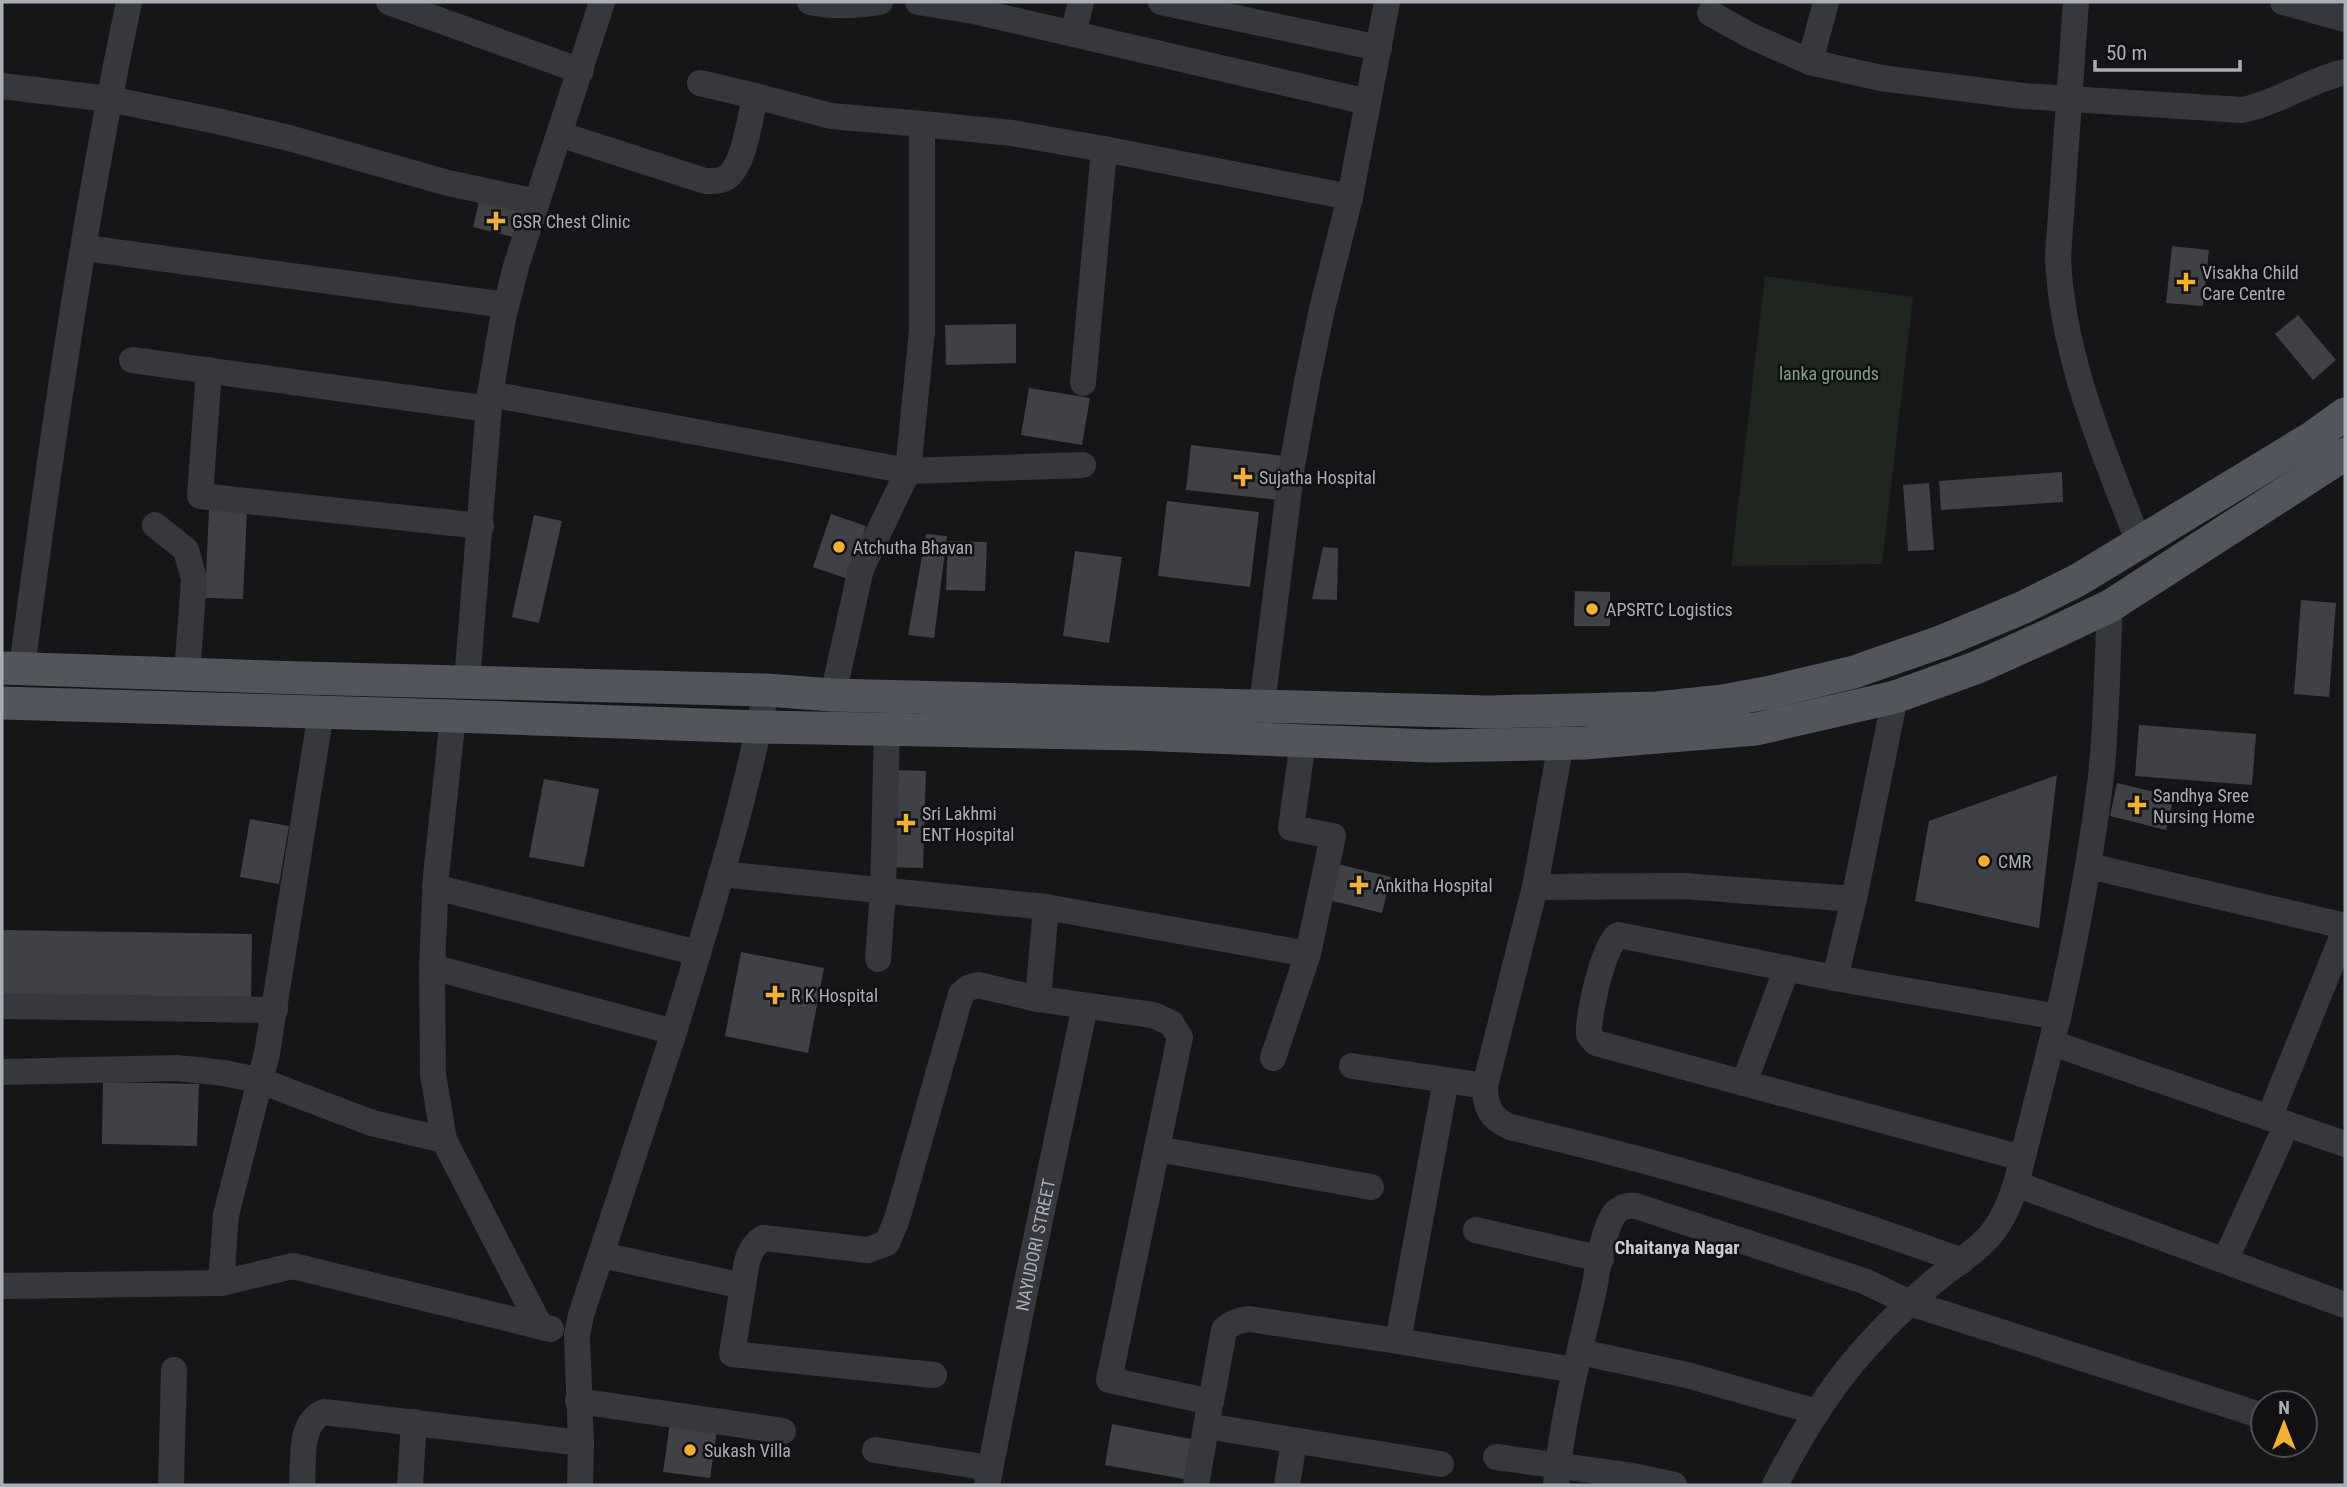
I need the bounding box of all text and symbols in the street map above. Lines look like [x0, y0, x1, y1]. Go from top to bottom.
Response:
scale bar [2095, 28, 2240, 72]
text: 50 m [2106, 41, 2147, 65]
marker: GSR Chest Clinic [486, 211, 506, 231]
place label: GSR Chest Clinic [512, 211, 630, 232]
place label: Visakha Child Care Centre [2202, 262, 2299, 304]
marker: Visakha Child Care Centre [2176, 272, 2196, 292]
park label: lanka grounds [1779, 363, 1879, 384]
marker: Sujatha Hospital [1233, 467, 1253, 487]
place label: Sujatha Hospital [1259, 467, 1376, 488]
place label: Atchutha Bhavan [853, 537, 973, 558]
marker: Atchutha Bhavan [831, 539, 847, 555]
place label: APSRTC Logistics [1606, 599, 1733, 620]
marker: APSRTC Logistics [1584, 601, 1600, 617]
place label: Sandhya Sree Nursing Home [2153, 785, 2255, 827]
marker: Sandhya Sree Nursing Home [2127, 795, 2147, 815]
place label: Sri Lakhmi ENT Hospital [922, 803, 1015, 845]
marker: Sri Lakhmi ENT Hospital [896, 813, 916, 833]
place label: CMR [1998, 851, 2032, 872]
marker: CMR [1976, 853, 1992, 869]
marker: Ankitha Hospital [1349, 875, 1369, 895]
place label: Ankitha Hospital [1375, 875, 1493, 896]
marker: R K Hospital [765, 985, 785, 1005]
place label: R K Hospital [791, 985, 878, 1006]
street label: NAYUDORI STREET [1011, 1177, 1059, 1313]
district label: Chaitanya Nagar [1614, 1236, 1740, 1259]
north arrow [2249, 1389, 2319, 1459]
text: N [2278, 1396, 2290, 1419]
place label: Sukash Villa [704, 1440, 791, 1461]
marker: Sukash Villa [682, 1442, 698, 1458]

